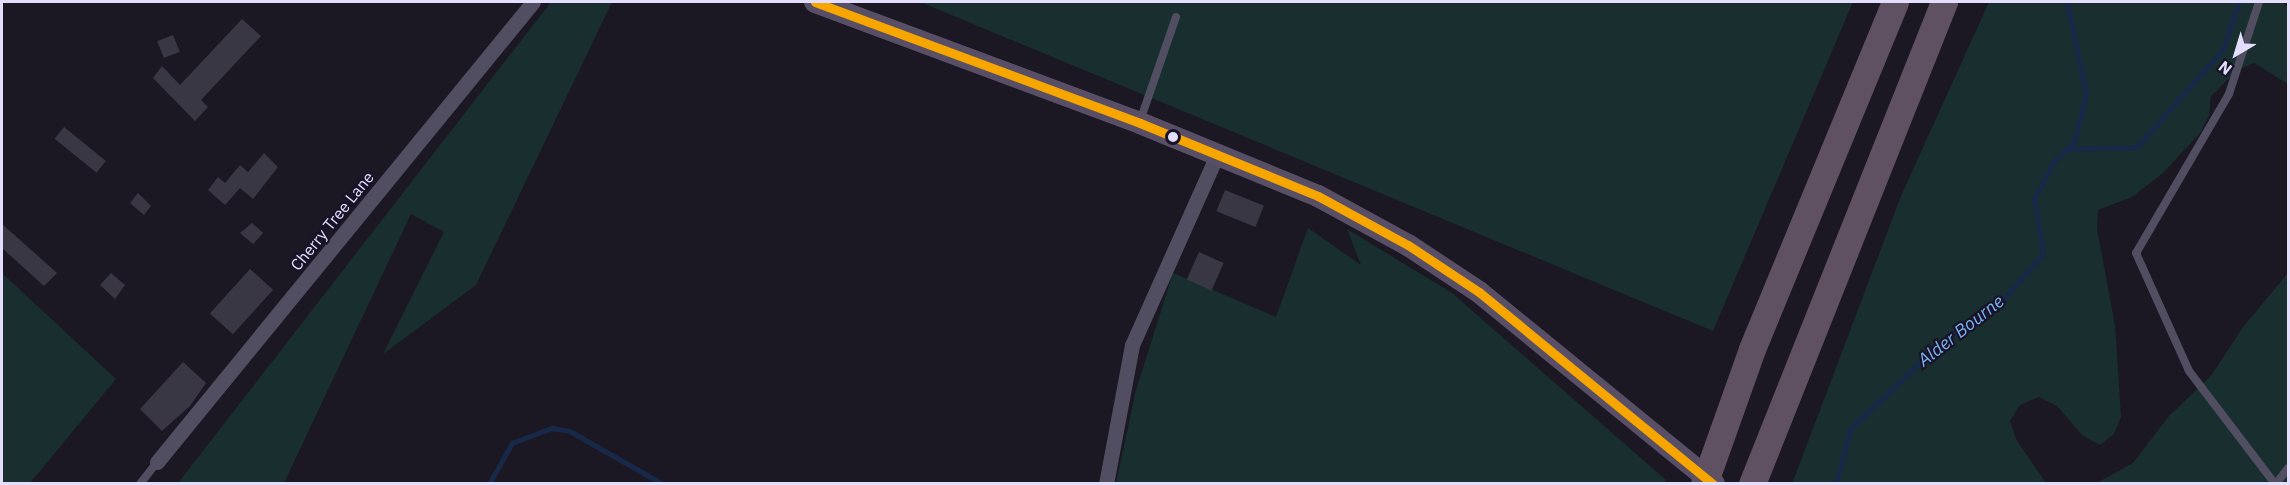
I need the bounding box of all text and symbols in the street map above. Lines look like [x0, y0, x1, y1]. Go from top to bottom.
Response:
north arrow [2206, 24, 2266, 84]
text: N [2214, 57, 2236, 80]
unlabelled marker [1167, 131, 1179, 143]
street label: Cherry Tree Lane [286, 168, 378, 274]
water label: Alder Bourne [1914, 291, 2008, 371]

